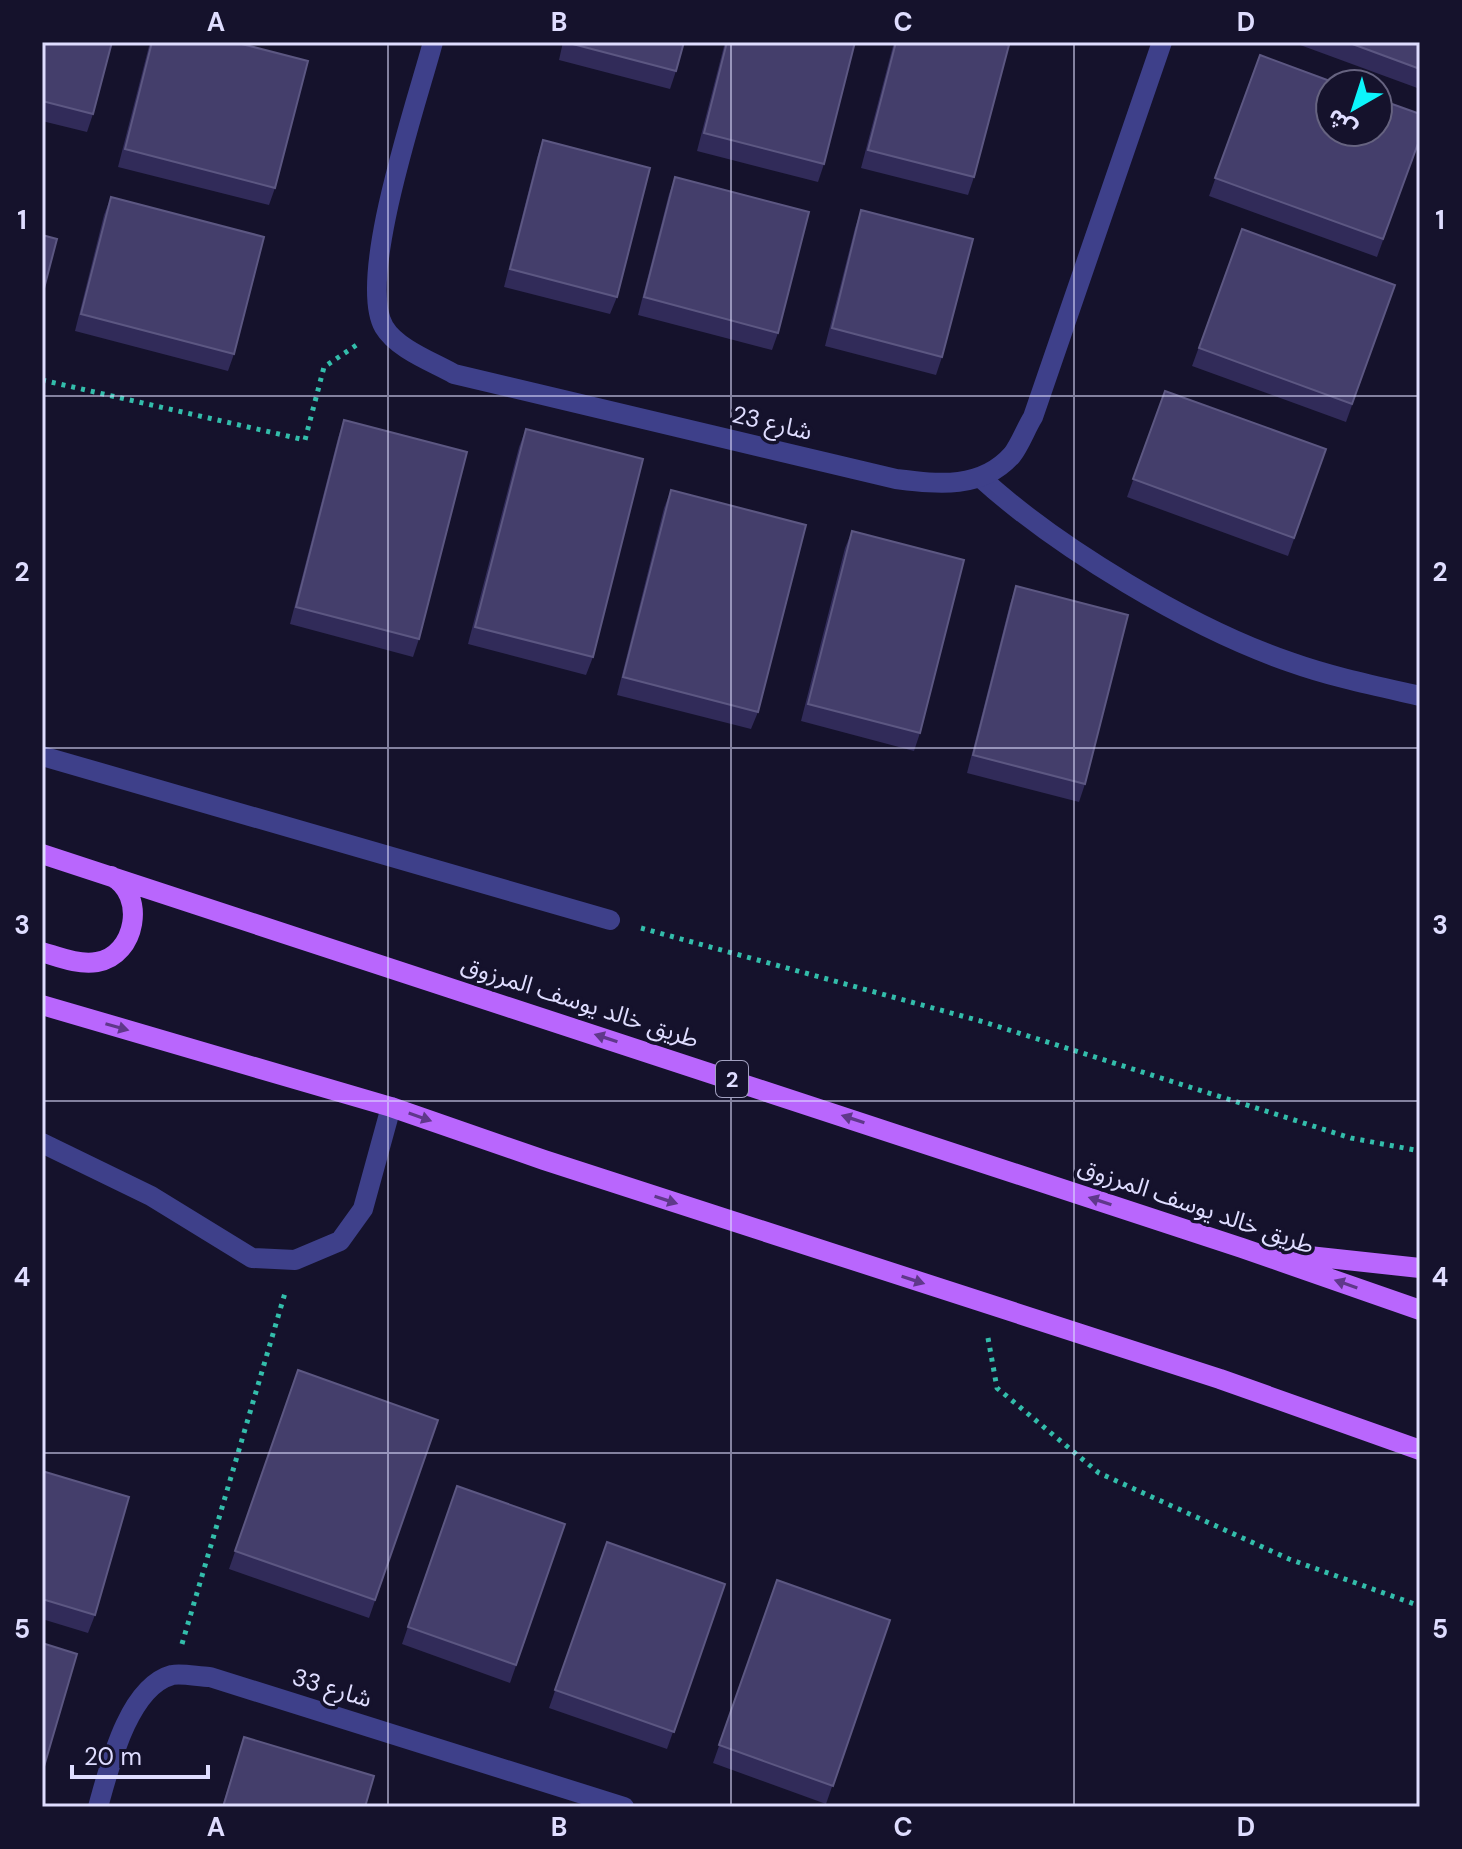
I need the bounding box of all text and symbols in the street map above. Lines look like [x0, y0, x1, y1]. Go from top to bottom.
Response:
text: A [207, 5, 225, 39]
text: B [551, 5, 567, 39]
text: C [893, 5, 913, 39]
text: D [1237, 5, 1255, 39]
north arrow [1314, 68, 1394, 148]
text: ش [1321, 102, 1363, 144]
text: 1 [17, 203, 27, 237]
text: 1 [1435, 203, 1445, 237]
street label: شارع 23 [729, 398, 815, 449]
text: 2 [14, 555, 30, 589]
text: 2 [1432, 555, 1448, 589]
text: 3 [14, 908, 30, 942]
text: 3 [1432, 908, 1448, 942]
street label: طريق خالد يوسف المرزوق [457, 948, 703, 1055]
one-way arrow [104, 1021, 129, 1033]
one-way arrow [594, 1031, 618, 1043]
road number: 2 [716, 1061, 748, 1097]
one-way arrow [408, 1111, 432, 1123]
one-way arrow [841, 1113, 865, 1125]
street label: طريق خالد يوسف المرزوق [1074, 1151, 1318, 1261]
one-way arrow [654, 1194, 678, 1206]
one-way arrow [1088, 1194, 1112, 1206]
text: 4 [14, 1260, 30, 1294]
text: 4 [1432, 1260, 1448, 1294]
one-way arrow [902, 1274, 926, 1286]
one-way arrow [1334, 1278, 1358, 1290]
text: 5 [14, 1612, 30, 1646]
text: 5 [1432, 1612, 1448, 1646]
street label: شارع 33 [288, 1661, 376, 1716]
scale bar [72, 1729, 208, 1779]
text: 20 m [84, 1741, 142, 1772]
text: A [207, 1810, 225, 1844]
text: B [551, 1810, 567, 1844]
text: C [893, 1810, 913, 1844]
text: D [1237, 1810, 1255, 1844]

